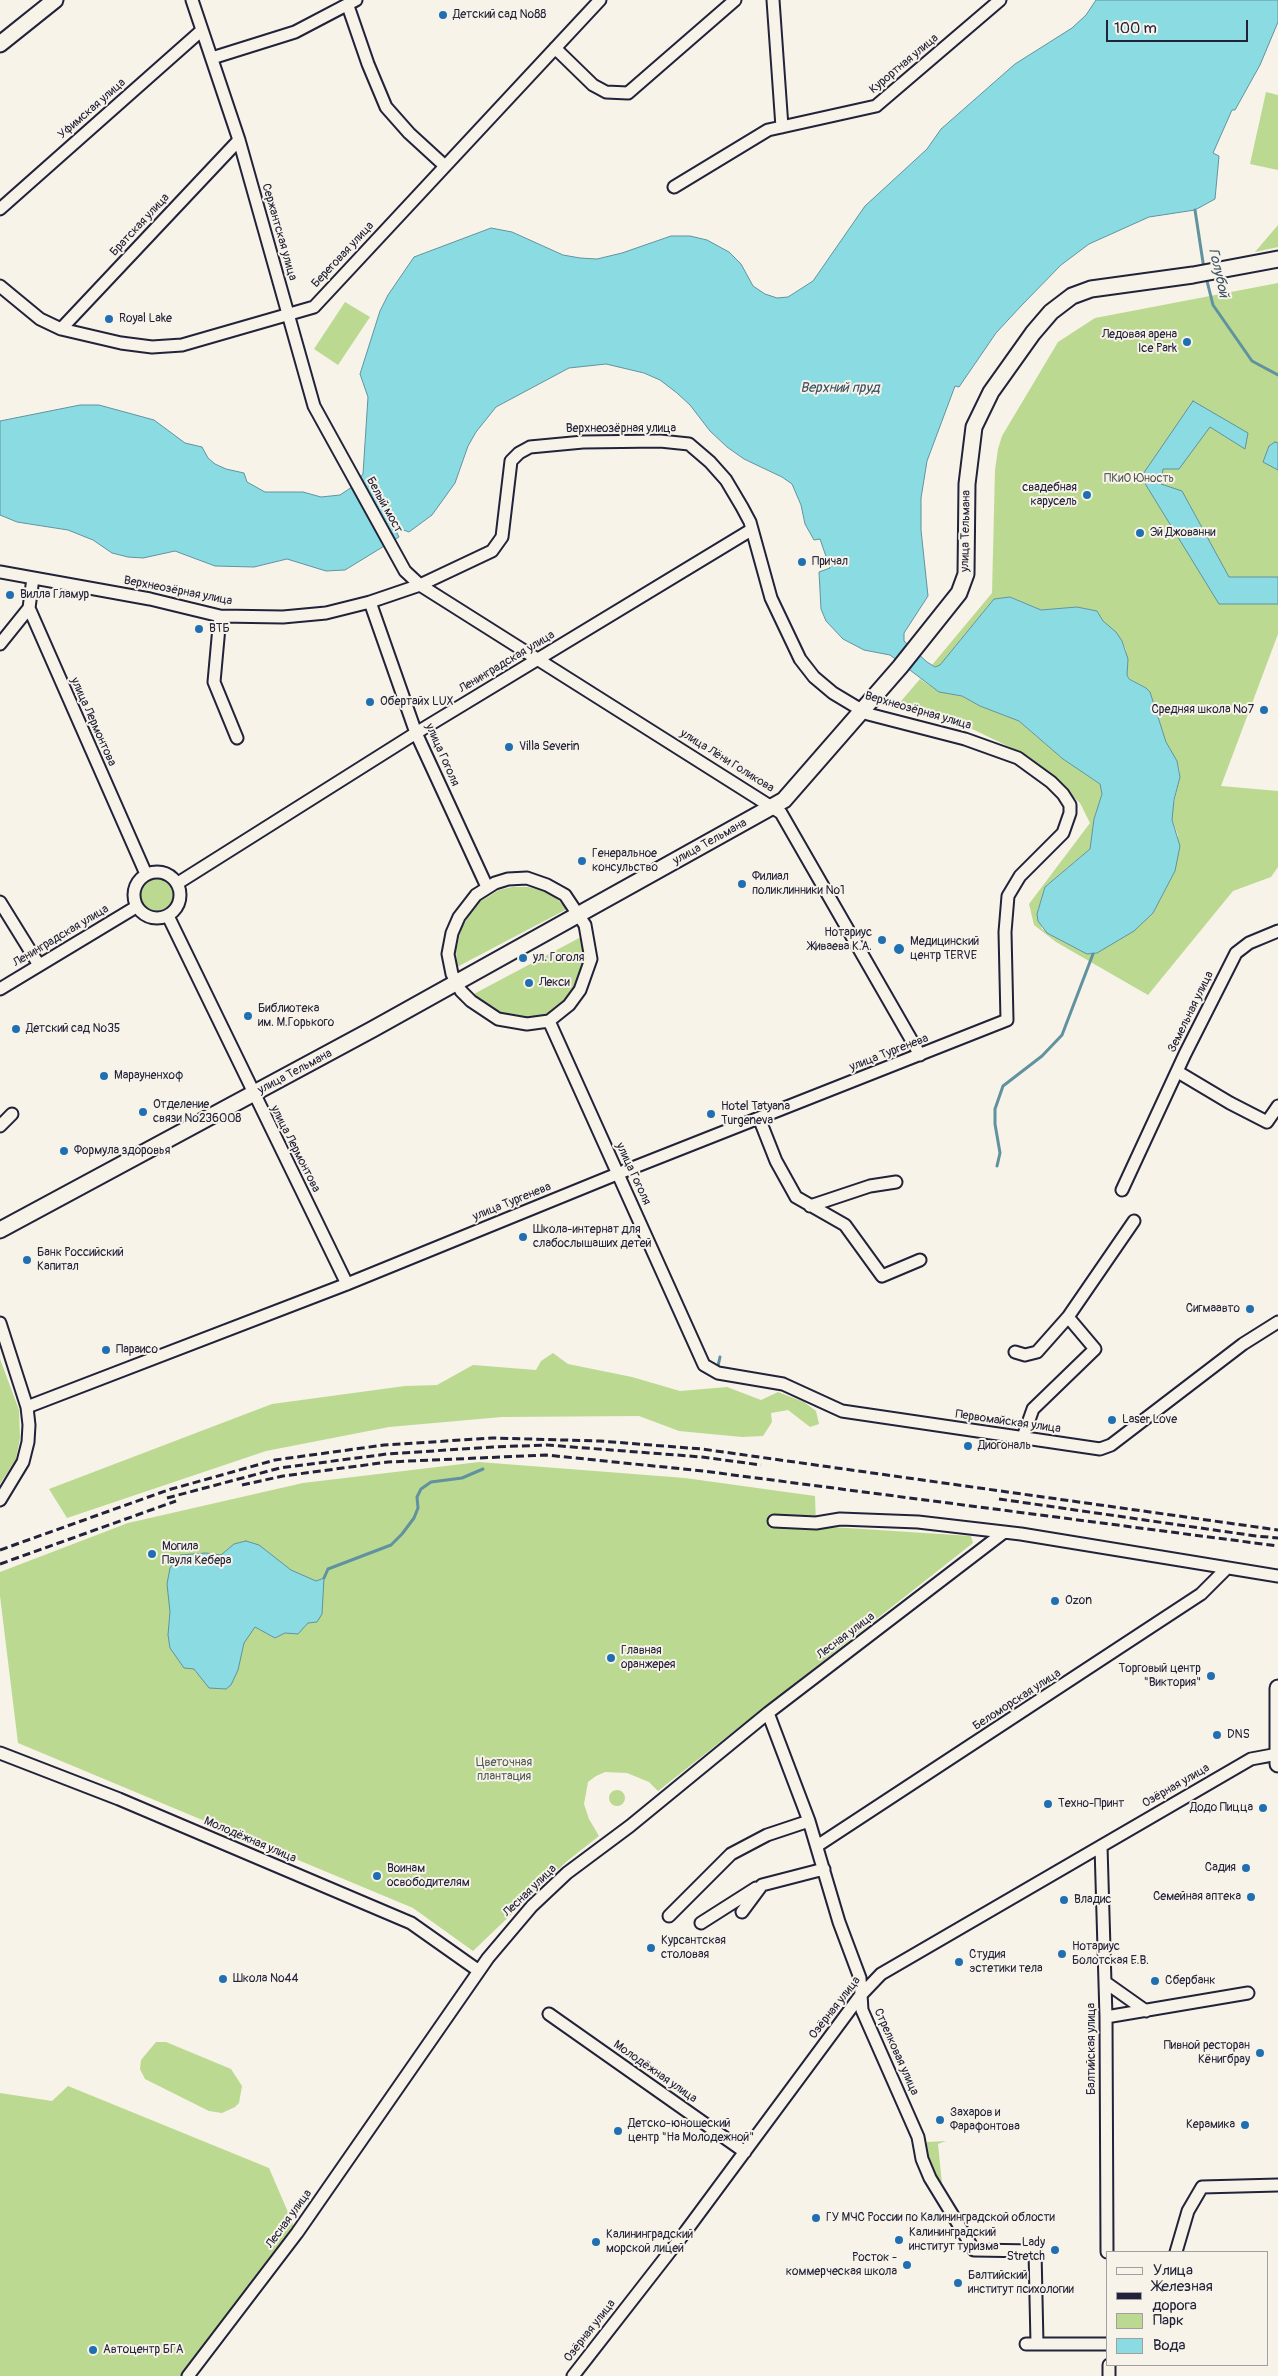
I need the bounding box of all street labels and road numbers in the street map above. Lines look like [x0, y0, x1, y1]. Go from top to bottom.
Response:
street label: Курортная улица [867, 31, 941, 97]
street label: Уфимская улица [55, 76, 129, 142]
street label: Сержантская улица [258, 182, 300, 282]
street label: Братская улица [107, 191, 173, 259]
street label: Береговая улица [309, 219, 377, 291]
street label: Верхнеозёрная улица [566, 422, 676, 436]
street label: Белый мост [363, 475, 405, 535]
street label: улица Тельмана [958, 490, 974, 572]
street label: Верхнеозёрная улица [122, 573, 234, 609]
street label: Ленинградская улица [457, 628, 557, 696]
street label: улица Лермонтова [67, 675, 119, 769]
street label: Верхнеозёрная улица [863, 689, 973, 733]
street label: улица Гоголя [422, 721, 462, 789]
street label: улица Лёни Голикова [677, 726, 777, 796]
street label: улица Тельмана [671, 816, 749, 868]
street label: Ленинградская улица [11, 902, 111, 970]
street label: Земельная улица [1165, 969, 1217, 1055]
street label: улица Тургенева [848, 1031, 930, 1075]
street label: улица Тельмана [255, 1046, 335, 1098]
street label: улица Лермонтова [267, 1103, 323, 1195]
street label: улица Гоголя [612, 1141, 654, 1207]
street label: улица Тургенева [471, 1180, 553, 1224]
street label: Первомайская улица [954, 1407, 1062, 1437]
street label: Лесная улица [814, 1610, 878, 1662]
street label: Беломорская улица [970, 1666, 1064, 1734]
street label: Озёрная улица [1140, 1761, 1212, 1811]
street label: Молодёжная улица [202, 1814, 298, 1866]
street label: Лесная улица [500, 1862, 560, 1920]
street label: Озёрная улица [806, 1974, 864, 2042]
street label: Балтийская улица [1085, 2003, 1099, 2095]
street label: Стрелковая улица [870, 2006, 922, 2098]
street label: Молодёжная улица [610, 2038, 700, 2106]
street label: Лесная улица [263, 2187, 315, 2251]
street label: Озёрная улица [561, 2297, 619, 2365]

